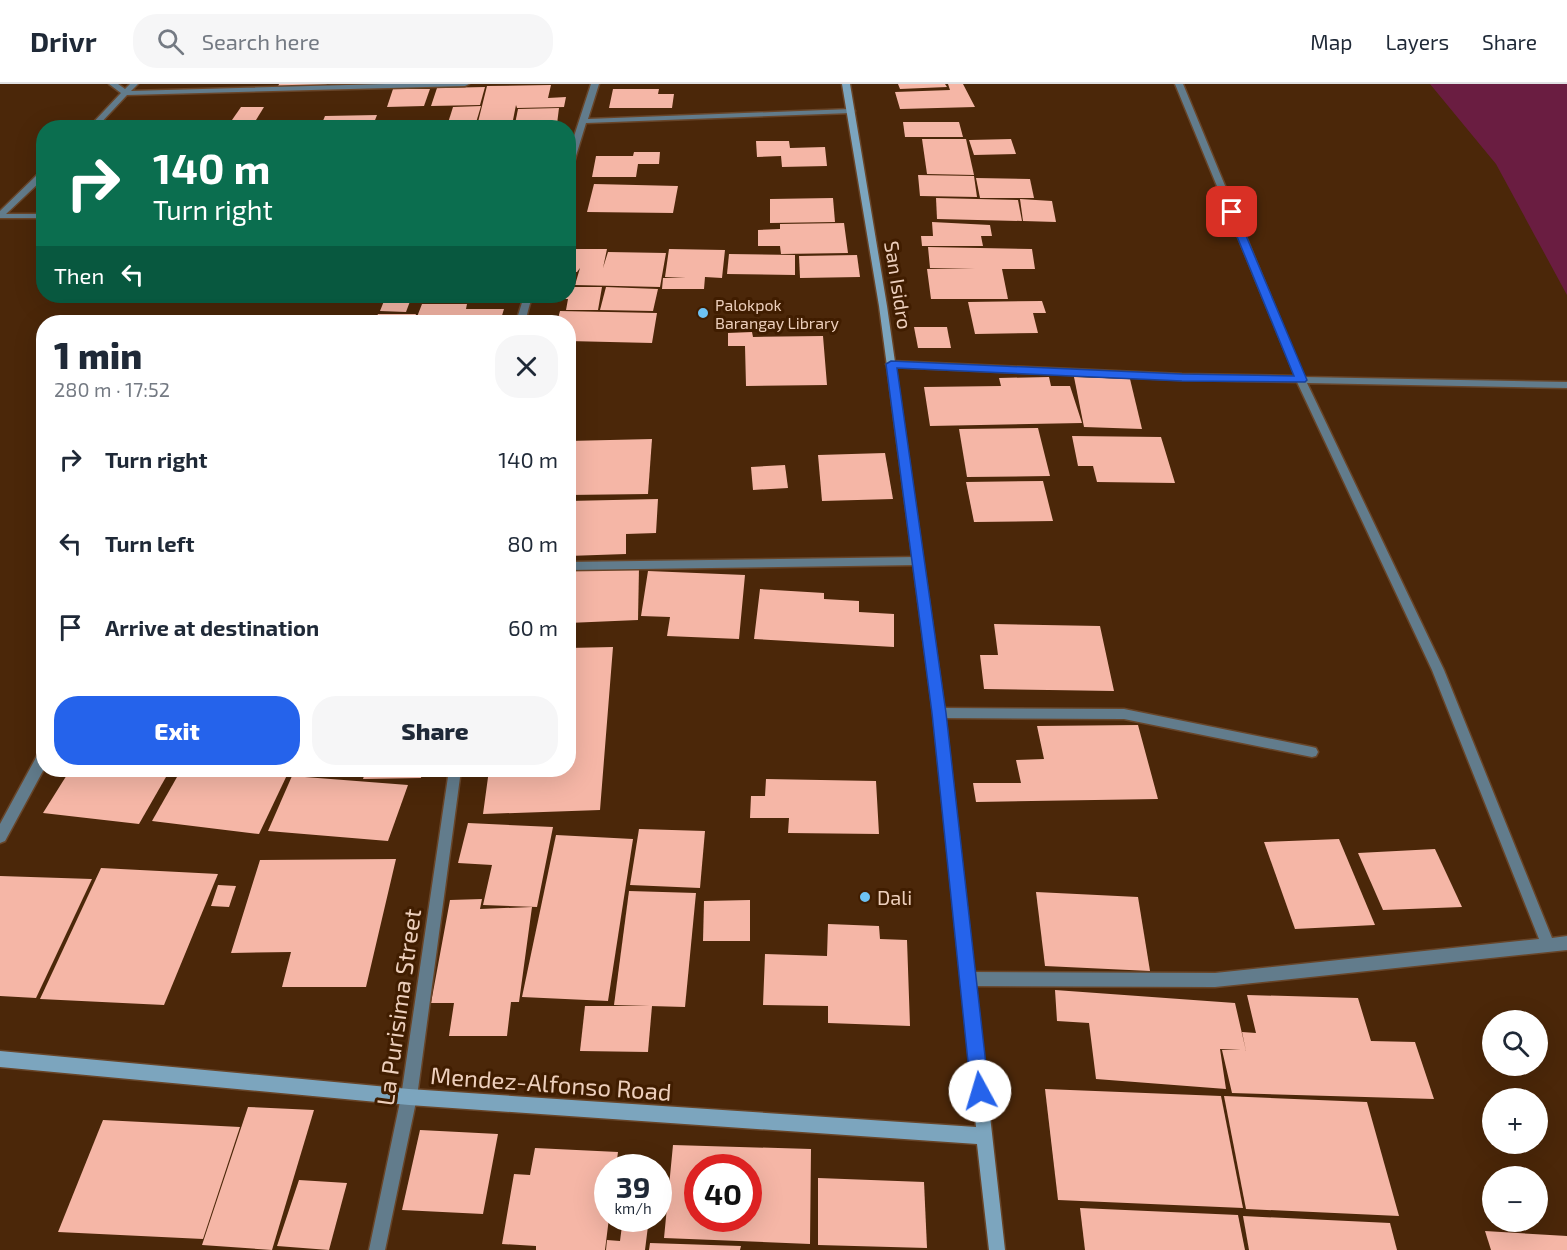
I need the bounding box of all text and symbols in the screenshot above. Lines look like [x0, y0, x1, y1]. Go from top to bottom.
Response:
search box [133, 14, 553, 68]
text: Drivr [30, 24, 97, 58]
icon: search [154, 25, 187, 58]
text: Search here [202, 28, 320, 54]
text: Map [1310, 29, 1352, 54]
text: Layers [1385, 29, 1449, 54]
text: Share [1482, 29, 1537, 54]
text: 140 m [153, 142, 270, 192]
icon: right [54, 144, 132, 222]
pin [1206, 186, 1257, 237]
text: Turn right [153, 193, 273, 225]
icon: arrive [1215, 195, 1248, 228]
street label: San Isidro [880, 239, 918, 331]
icon: left [116, 258, 149, 291]
text: Then [54, 262, 104, 288]
place label: Palokpok Barangay Library [715, 295, 839, 332]
marker: Palokpok Barangay Library [696, 306, 710, 320]
text: 1 min [54, 333, 142, 376]
button: close [495, 335, 558, 398]
text: 280 m · 17:52 [54, 377, 170, 401]
icon: right [54, 443, 87, 476]
text: Turn right [105, 446, 207, 472]
text: 140 m [498, 446, 558, 472]
icon: left [54, 527, 87, 560]
text: Turn left [105, 530, 194, 556]
text: 80 m [507, 530, 558, 556]
icon: arrive [54, 611, 87, 644]
text: Arrive at destination [105, 614, 319, 640]
text: 60 m [508, 614, 558, 640]
button: Exit [54, 696, 300, 765]
button: Share [312, 696, 558, 765]
place label: Dali [877, 885, 912, 909]
marker: Dali [858, 890, 872, 904]
street label: La Purisima Street [370, 907, 426, 1107]
map controls [1482, 1010, 1548, 1232]
button: search [1482, 1010, 1548, 1076]
position arrow [948, 1059, 1012, 1123]
street label: Mendez-Alfonso Road [429, 1060, 673, 1106]
button: + [1482, 1088, 1548, 1154]
speed limit sign: 40 [684, 1154, 762, 1232]
button: − [1482, 1166, 1548, 1232]
text: 39 [616, 1168, 650, 1204]
text: km/h [614, 1199, 652, 1217]

